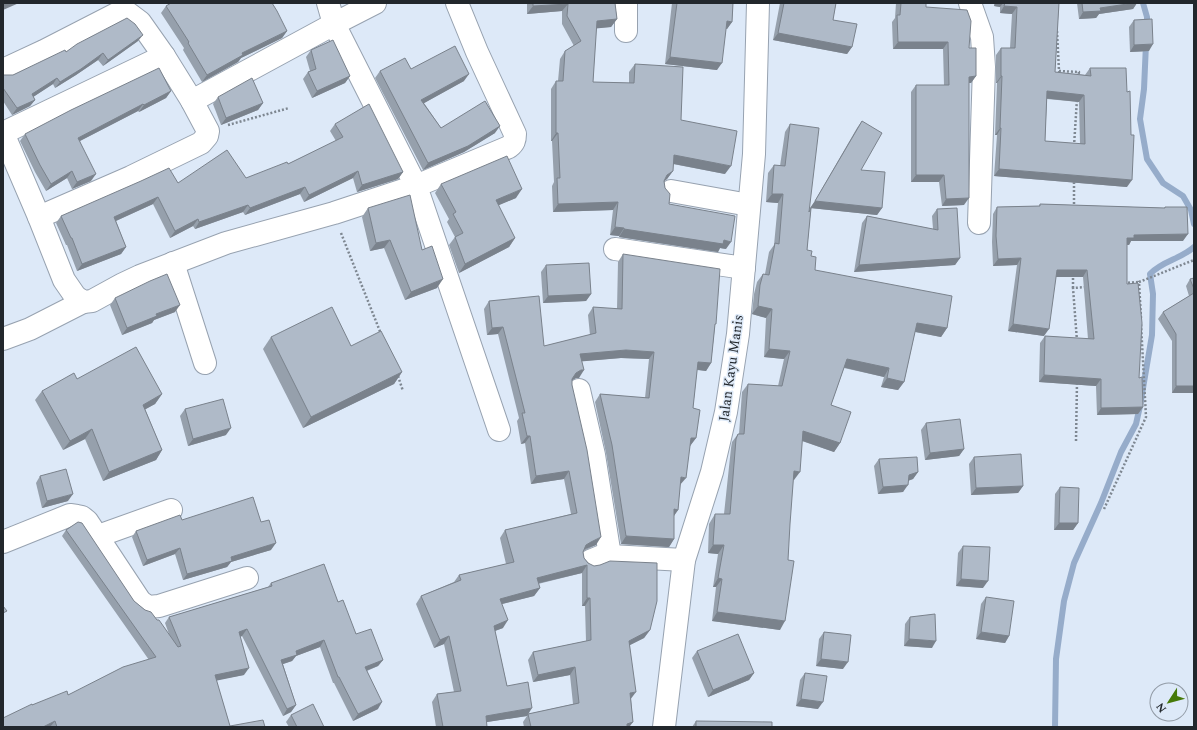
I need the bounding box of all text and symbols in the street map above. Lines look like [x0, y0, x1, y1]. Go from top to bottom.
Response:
street label: Jalan Kayu Manis [713, 313, 749, 423]
north arrow [1149, 682, 1189, 722]
text: N [1152, 699, 1171, 716]

